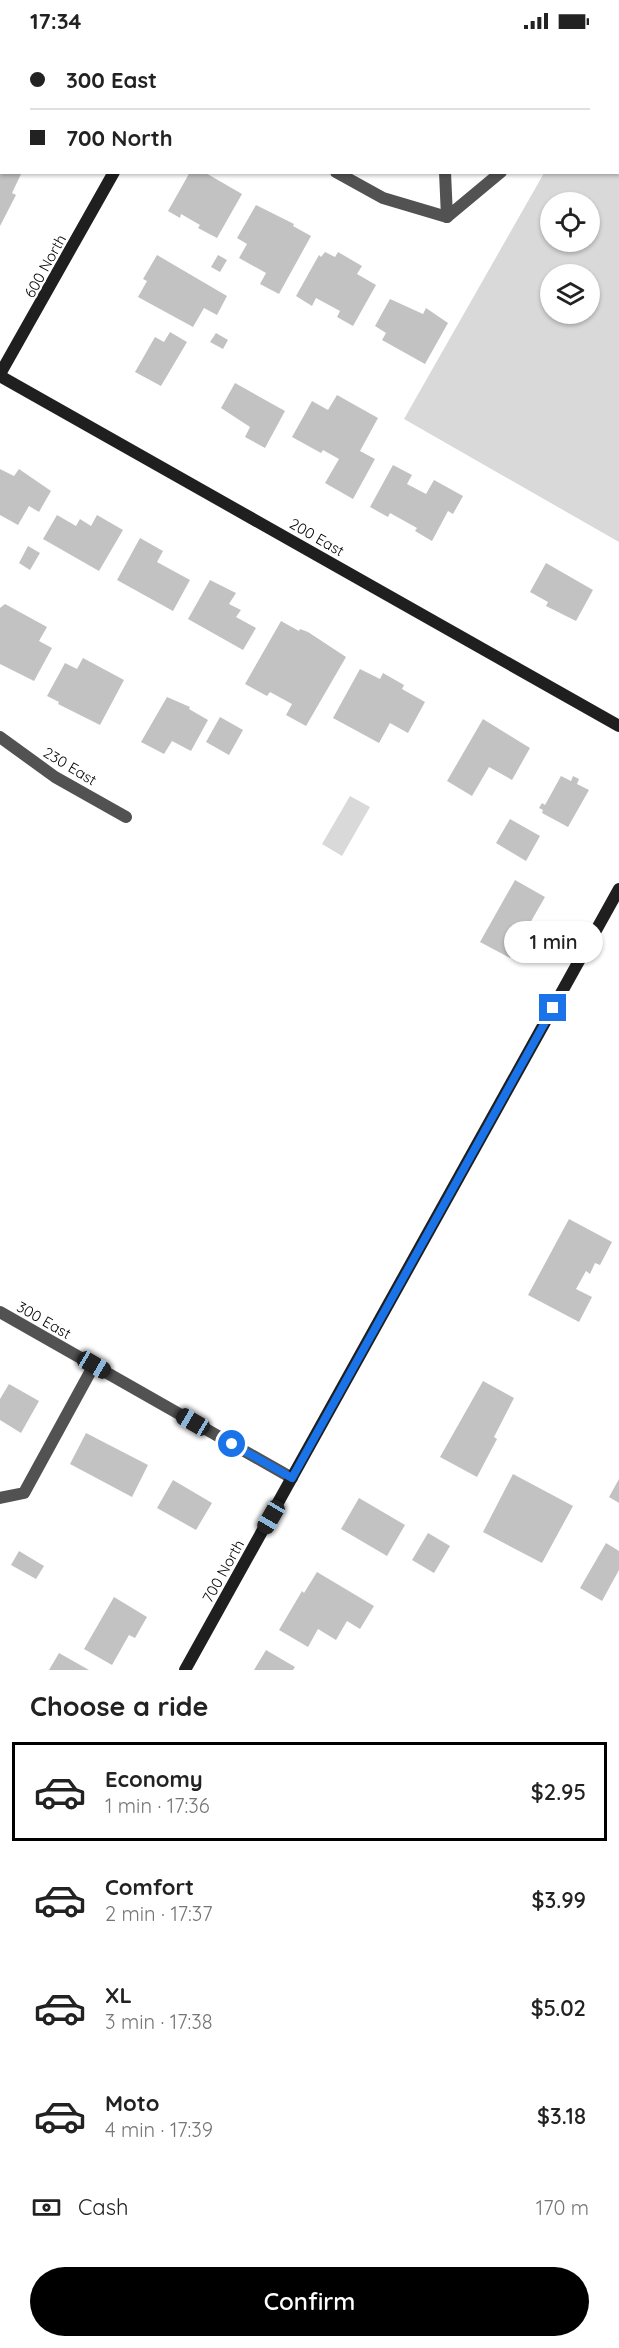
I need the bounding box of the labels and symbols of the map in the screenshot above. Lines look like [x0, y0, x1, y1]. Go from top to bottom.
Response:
street label: 600 North [20, 231, 70, 301]
street label: 200 East [286, 514, 348, 560]
street label: 230 East [40, 743, 100, 789]
callout: 1 min [504, 921, 602, 963]
route end [539, 994, 566, 1021]
street label: 300 East [13, 1297, 75, 1343]
car [74, 1348, 114, 1382]
car [173, 1405, 213, 1439]
route start [218, 1430, 245, 1457]
car [254, 1497, 288, 1537]
street label: 700 North [198, 1536, 248, 1606]

